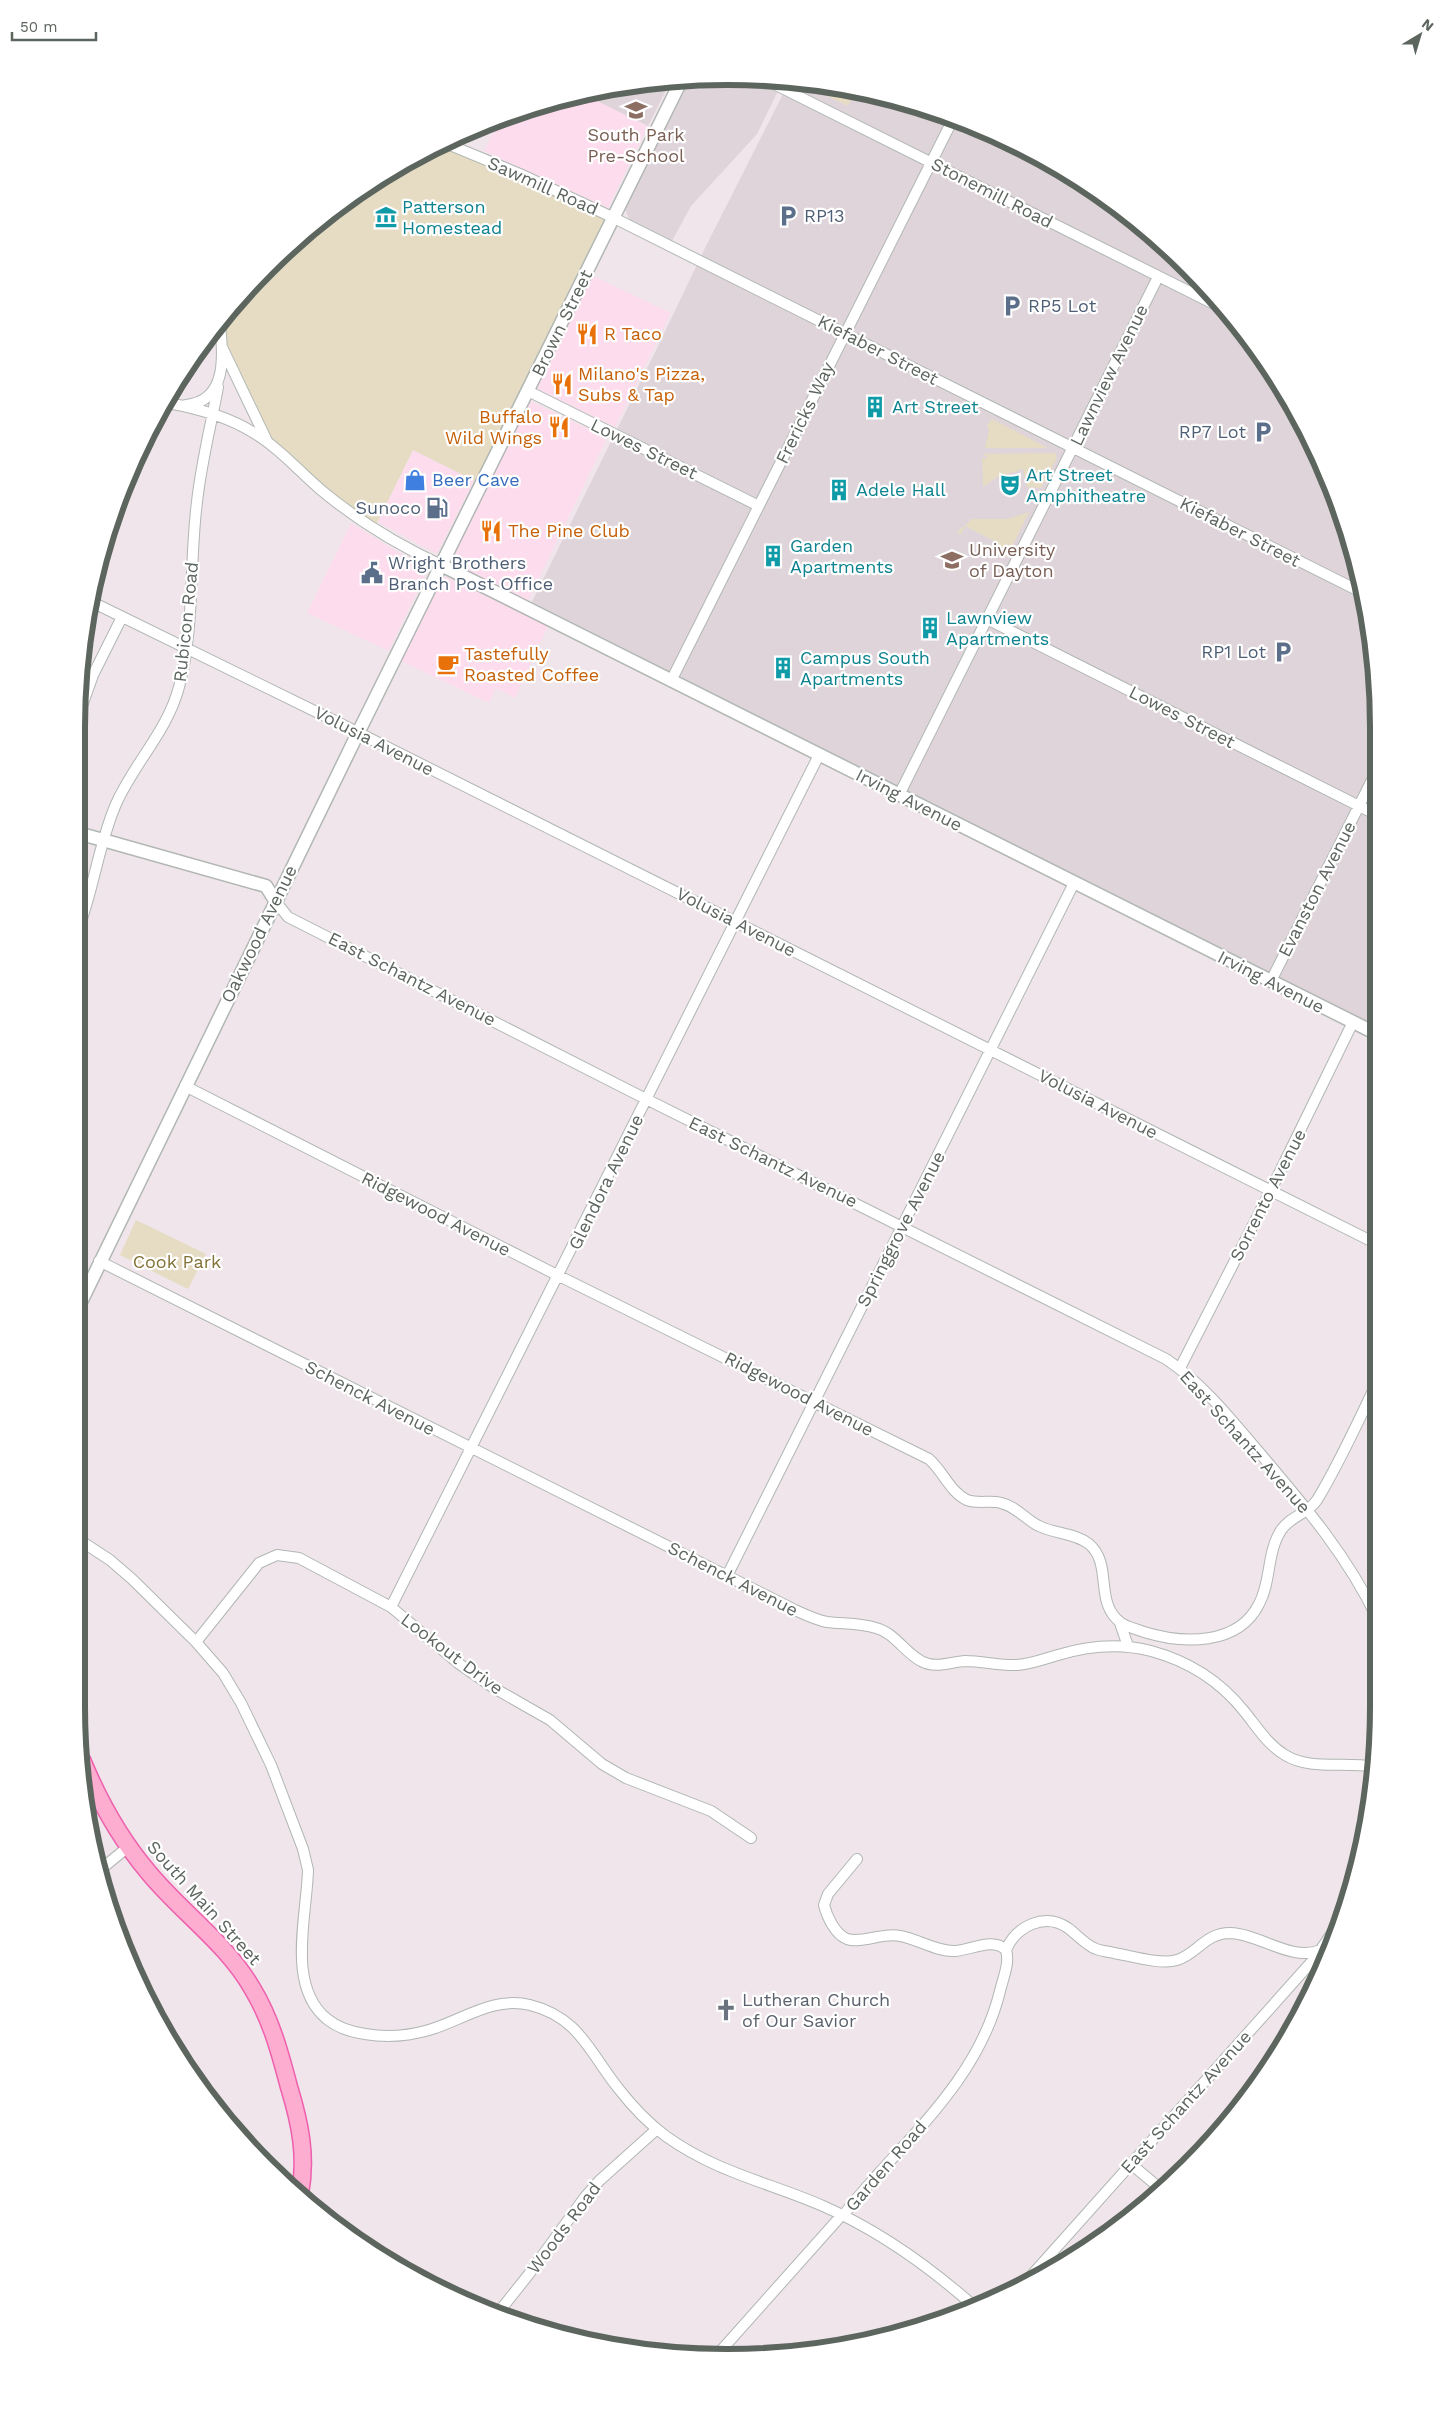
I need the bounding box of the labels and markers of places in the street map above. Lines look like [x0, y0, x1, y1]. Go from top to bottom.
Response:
school or university icon: South Park Pre-School [623, 97, 649, 123]
place label: South Park Pre-School [587, 124, 685, 166]
place label: Patterson Homestead [402, 196, 502, 238]
parking icon: RP13 [775, 203, 801, 229]
museum icon: Patterson Homestead [373, 204, 399, 230]
place label: RP13 [804, 205, 844, 226]
parking icon: RP5 Lot [999, 293, 1025, 319]
place label: RP5 Lot [1028, 295, 1097, 316]
restaurant icon: R Taco [574, 321, 600, 347]
place label: R Taco [604, 323, 662, 344]
place label: Milano's Pizza, Subs & Tap [578, 363, 705, 405]
restaurant icon: Milano's Pizza, Subs & Tap [549, 371, 575, 397]
building icon: Art Street [862, 394, 888, 420]
place label: Art Street [892, 396, 979, 417]
place label: Buffalo Wild Wings [445, 406, 542, 448]
restaurant icon: Buffalo Wild Wings [546, 414, 572, 440]
parking icon: RP7 Lot [1250, 419, 1276, 445]
place label: RP7 Lot [1179, 421, 1246, 442]
place label: Art Street Amphitheatre [1026, 464, 1146, 506]
shop icon: Beer Cave [402, 467, 428, 493]
place label: Beer Cave [432, 469, 520, 490]
theatre icon: Art Street Amphitheatre [997, 472, 1023, 498]
building icon: Adele Hall [826, 477, 852, 503]
place label: Adele Hall [856, 479, 946, 500]
fuel station icon: Sunoco [424, 495, 450, 521]
place label: Sunoco [356, 497, 421, 518]
restaurant icon: The Pine Club [478, 518, 504, 544]
place label: The Pine Club [508, 520, 630, 541]
place label: Garden Apartments [790, 535, 893, 577]
place label: University of Dayton [969, 539, 1056, 581]
building icon: Garden Apartments [760, 543, 786, 569]
school or university icon: University of Dayton [939, 547, 965, 573]
place label: Wright Brothers Branch Post Office [388, 552, 553, 594]
public building icon: Wright Brothers Branch Post Office [359, 560, 385, 586]
place label: Lawnview Apartments [946, 607, 1049, 649]
building icon: Lawnview Apartments [917, 615, 943, 641]
parking icon: RP1 Lot [1270, 639, 1296, 665]
place label: RP1 Lot [1201, 641, 1266, 662]
place label: Tastefully Roasted Coffee [464, 643, 599, 685]
place label: Campus South Apartments [800, 647, 930, 689]
cafe icon: Tastefully Roasted Coffee [435, 651, 461, 677]
building icon: Campus South Apartments [770, 655, 796, 681]
place label: Lutheran Church of Our Savior [742, 1989, 890, 2031]
church icon: Lutheran Church of Our Savior [713, 1997, 739, 2023]

